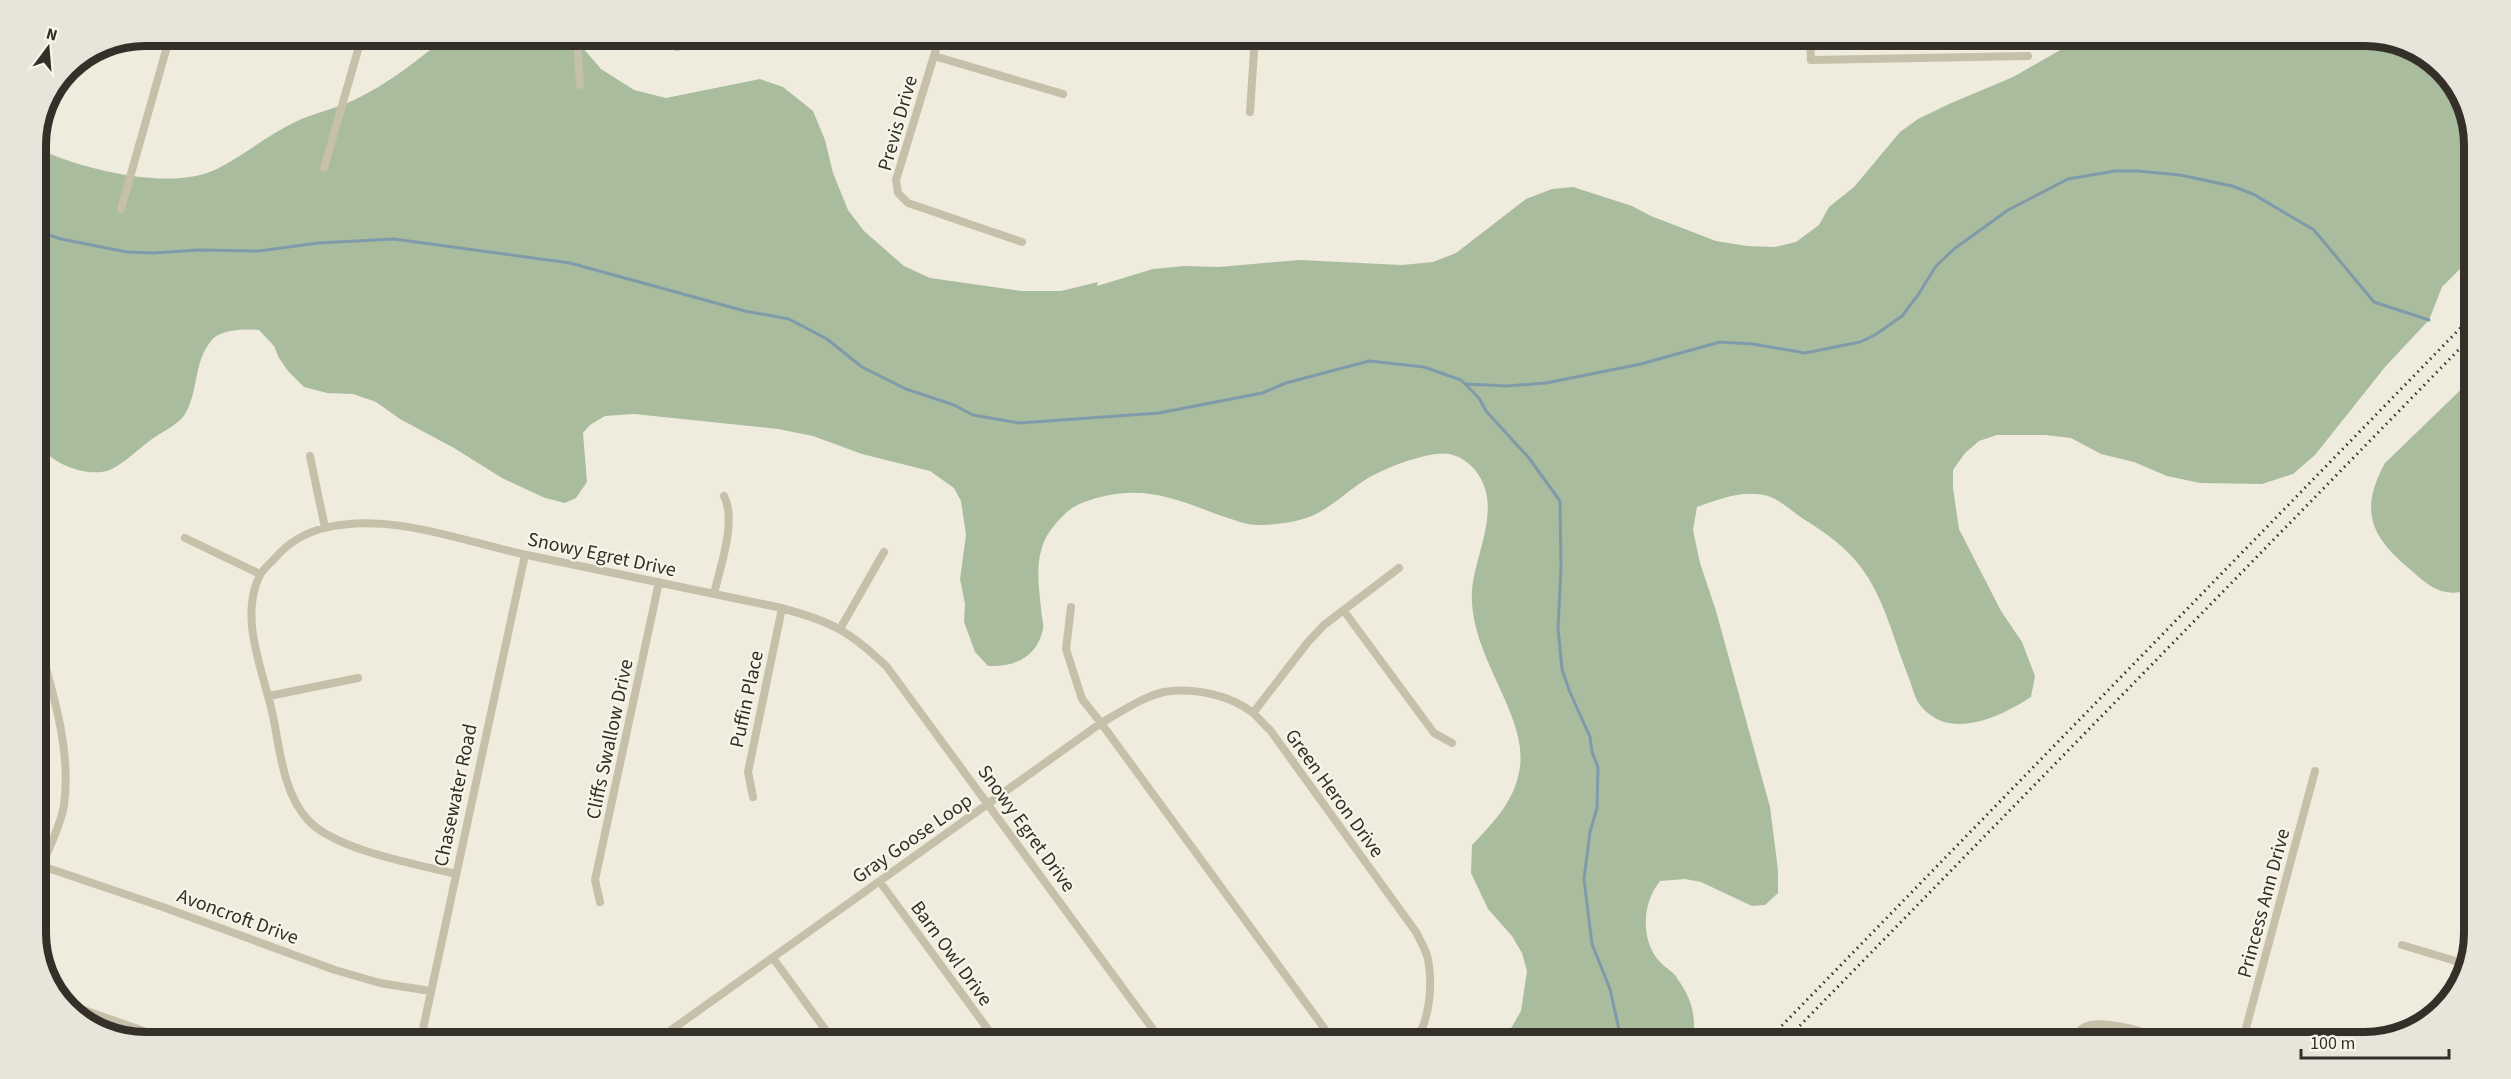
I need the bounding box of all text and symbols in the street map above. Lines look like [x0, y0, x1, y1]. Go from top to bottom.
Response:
north arrow [18, 18, 78, 78]
text: N [44, 23, 60, 47]
street label: Previs Drive [871, 72, 925, 174]
street label: Snowy Egret Drive [525, 526, 679, 584]
street label: Puffin Place [723, 648, 771, 750]
street label: Cliffs Swallow Drive [579, 657, 641, 822]
street label: Chasewater Road [427, 721, 485, 869]
street label: Green Heron Drive [1278, 724, 1390, 864]
street label: Snowy Egret Drive [970, 759, 1082, 898]
street label: Gray Goose Loop [847, 787, 978, 891]
street label: Princess Ann Drive [2231, 825, 2297, 981]
street label: Avoncroft Drive [173, 882, 302, 952]
street label: Barn Owl Drive [903, 895, 999, 1012]
scale bar [2301, 1022, 2450, 1060]
text: 100 m [2310, 1031, 2355, 1056]

